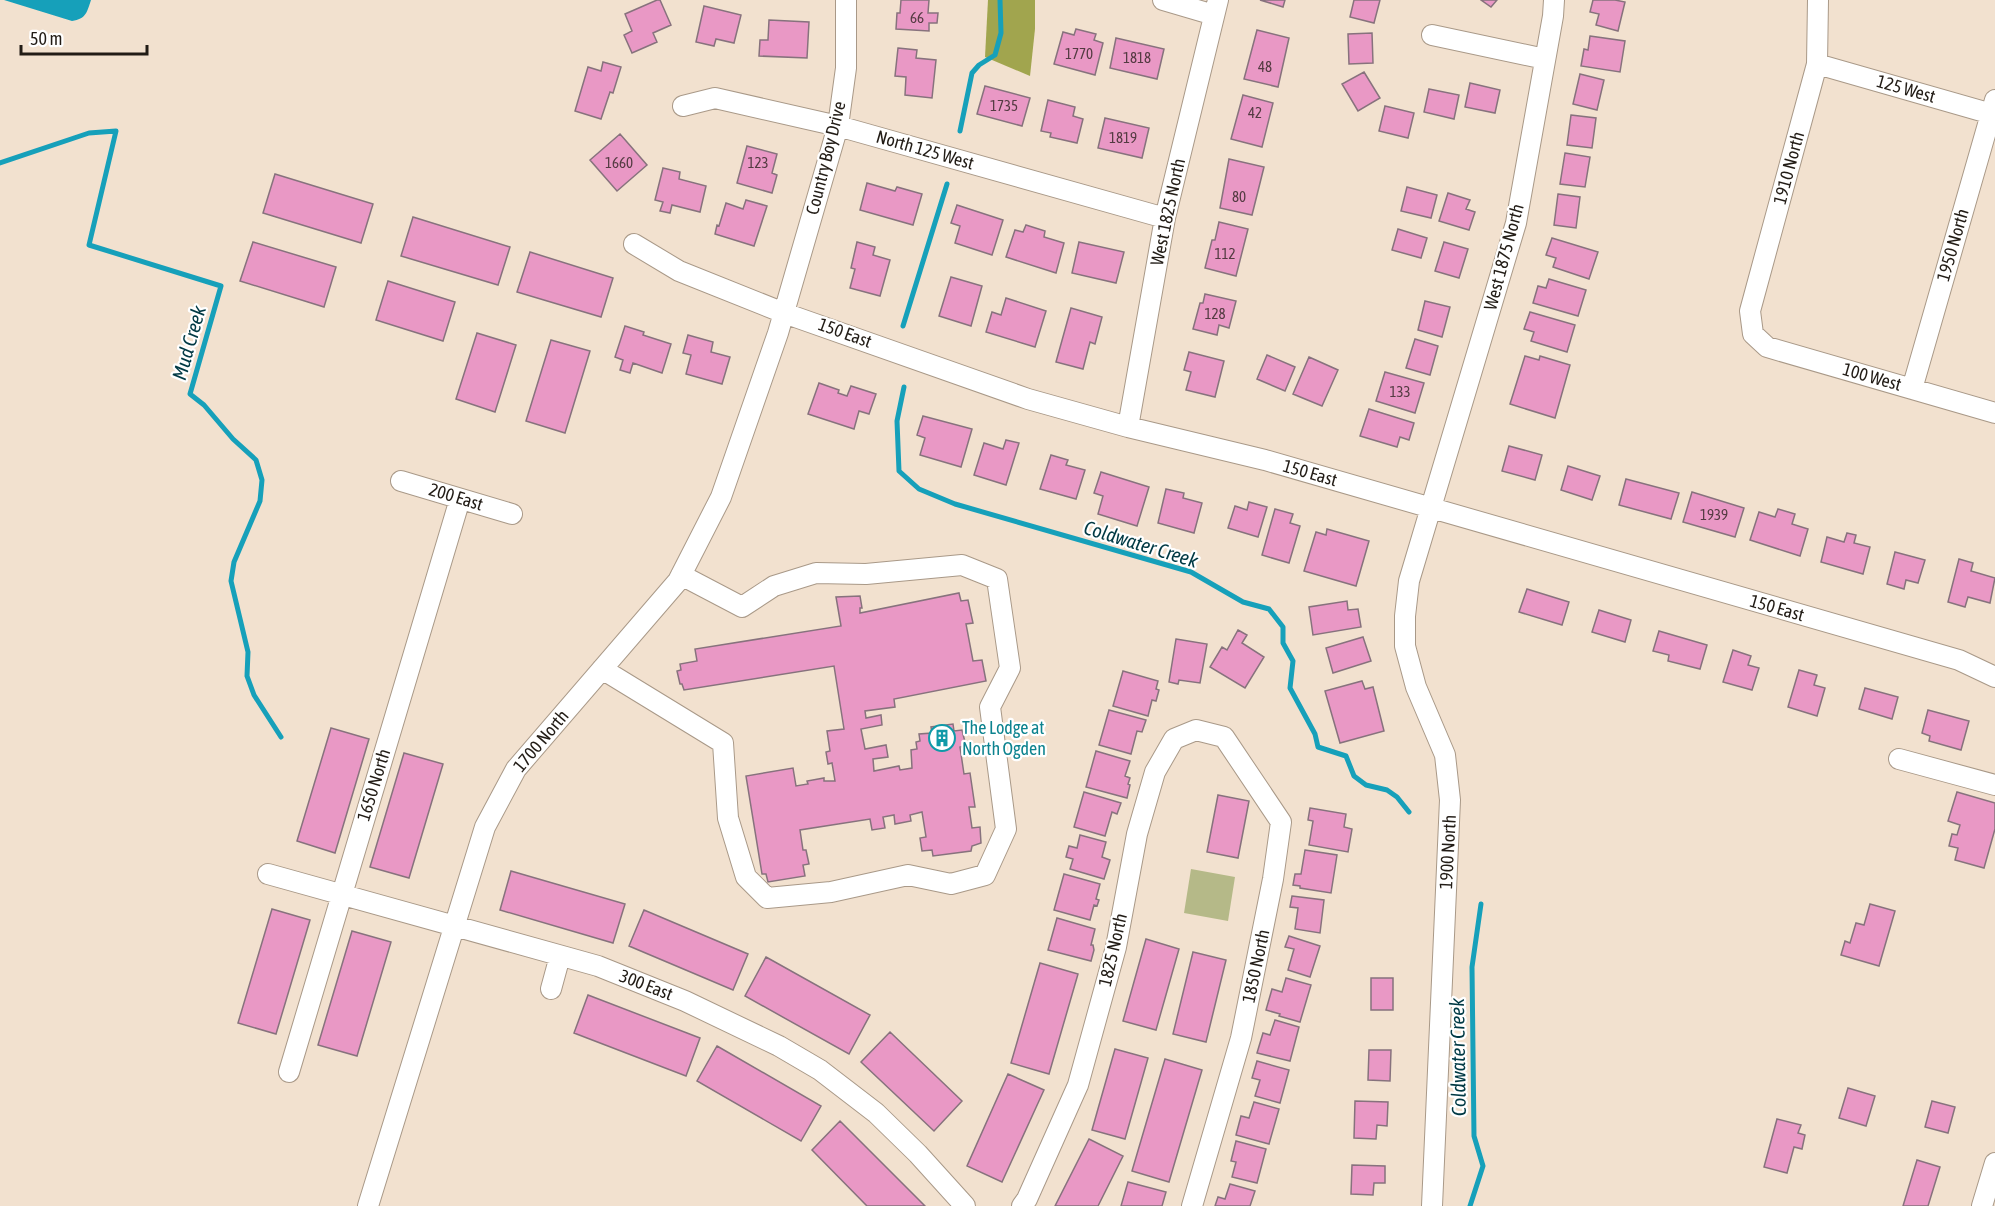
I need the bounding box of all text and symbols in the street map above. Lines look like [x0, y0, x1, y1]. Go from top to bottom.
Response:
house number: 66 [910, 9, 924, 26]
scale bar [21, 18, 147, 56]
text: 50 m [30, 28, 62, 49]
house number: 1770 [1065, 45, 1093, 62]
house number: 1818 [1123, 49, 1151, 66]
house number: 48 [1258, 58, 1272, 75]
street label: 125 West [1874, 70, 1938, 107]
house number: 1735 [990, 97, 1018, 114]
street label: Country Boy Drive [801, 99, 850, 217]
house number: 42 [1248, 104, 1262, 121]
street label: North 125 West [874, 126, 976, 173]
house number: 1819 [1109, 129, 1137, 146]
street label: 1910 North [1769, 129, 1808, 207]
house number: 1660 [605, 154, 633, 171]
house number: 123 [747, 154, 769, 171]
street label: West 1825 North [1146, 156, 1189, 267]
house number: 80 [1232, 188, 1246, 205]
street label: West 1875 North [1479, 201, 1528, 312]
street label: 1950 North [1932, 206, 1973, 284]
house number: 112 [1214, 245, 1236, 262]
water label: Mud Creek [167, 303, 210, 383]
house number: 128 [1204, 305, 1226, 322]
street label: 150 East [816, 313, 875, 352]
street label: 100 West [1840, 358, 1904, 395]
house number: 133 [1389, 383, 1411, 400]
street label: 150 East [1281, 455, 1340, 490]
street label: 200 East [427, 478, 486, 515]
house number: 1939 [1700, 506, 1728, 523]
water label: Coldwater Creek [1081, 515, 1201, 572]
street label: 150 East [1748, 590, 1807, 625]
street label: 1700 North [509, 705, 573, 776]
place label: The Lodge at North Ogden [962, 717, 1046, 759]
building icon: The Lodge at North Ogden [927, 723, 957, 753]
street label: 1650 North [353, 746, 394, 824]
street label: 1900 North [1435, 814, 1460, 890]
street label: 1825 North [1094, 911, 1131, 989]
street label: 1850 North [1238, 927, 1274, 1004]
street label: 300 East [617, 965, 676, 1004]
water label: Coldwater Creek [1445, 998, 1470, 1116]

